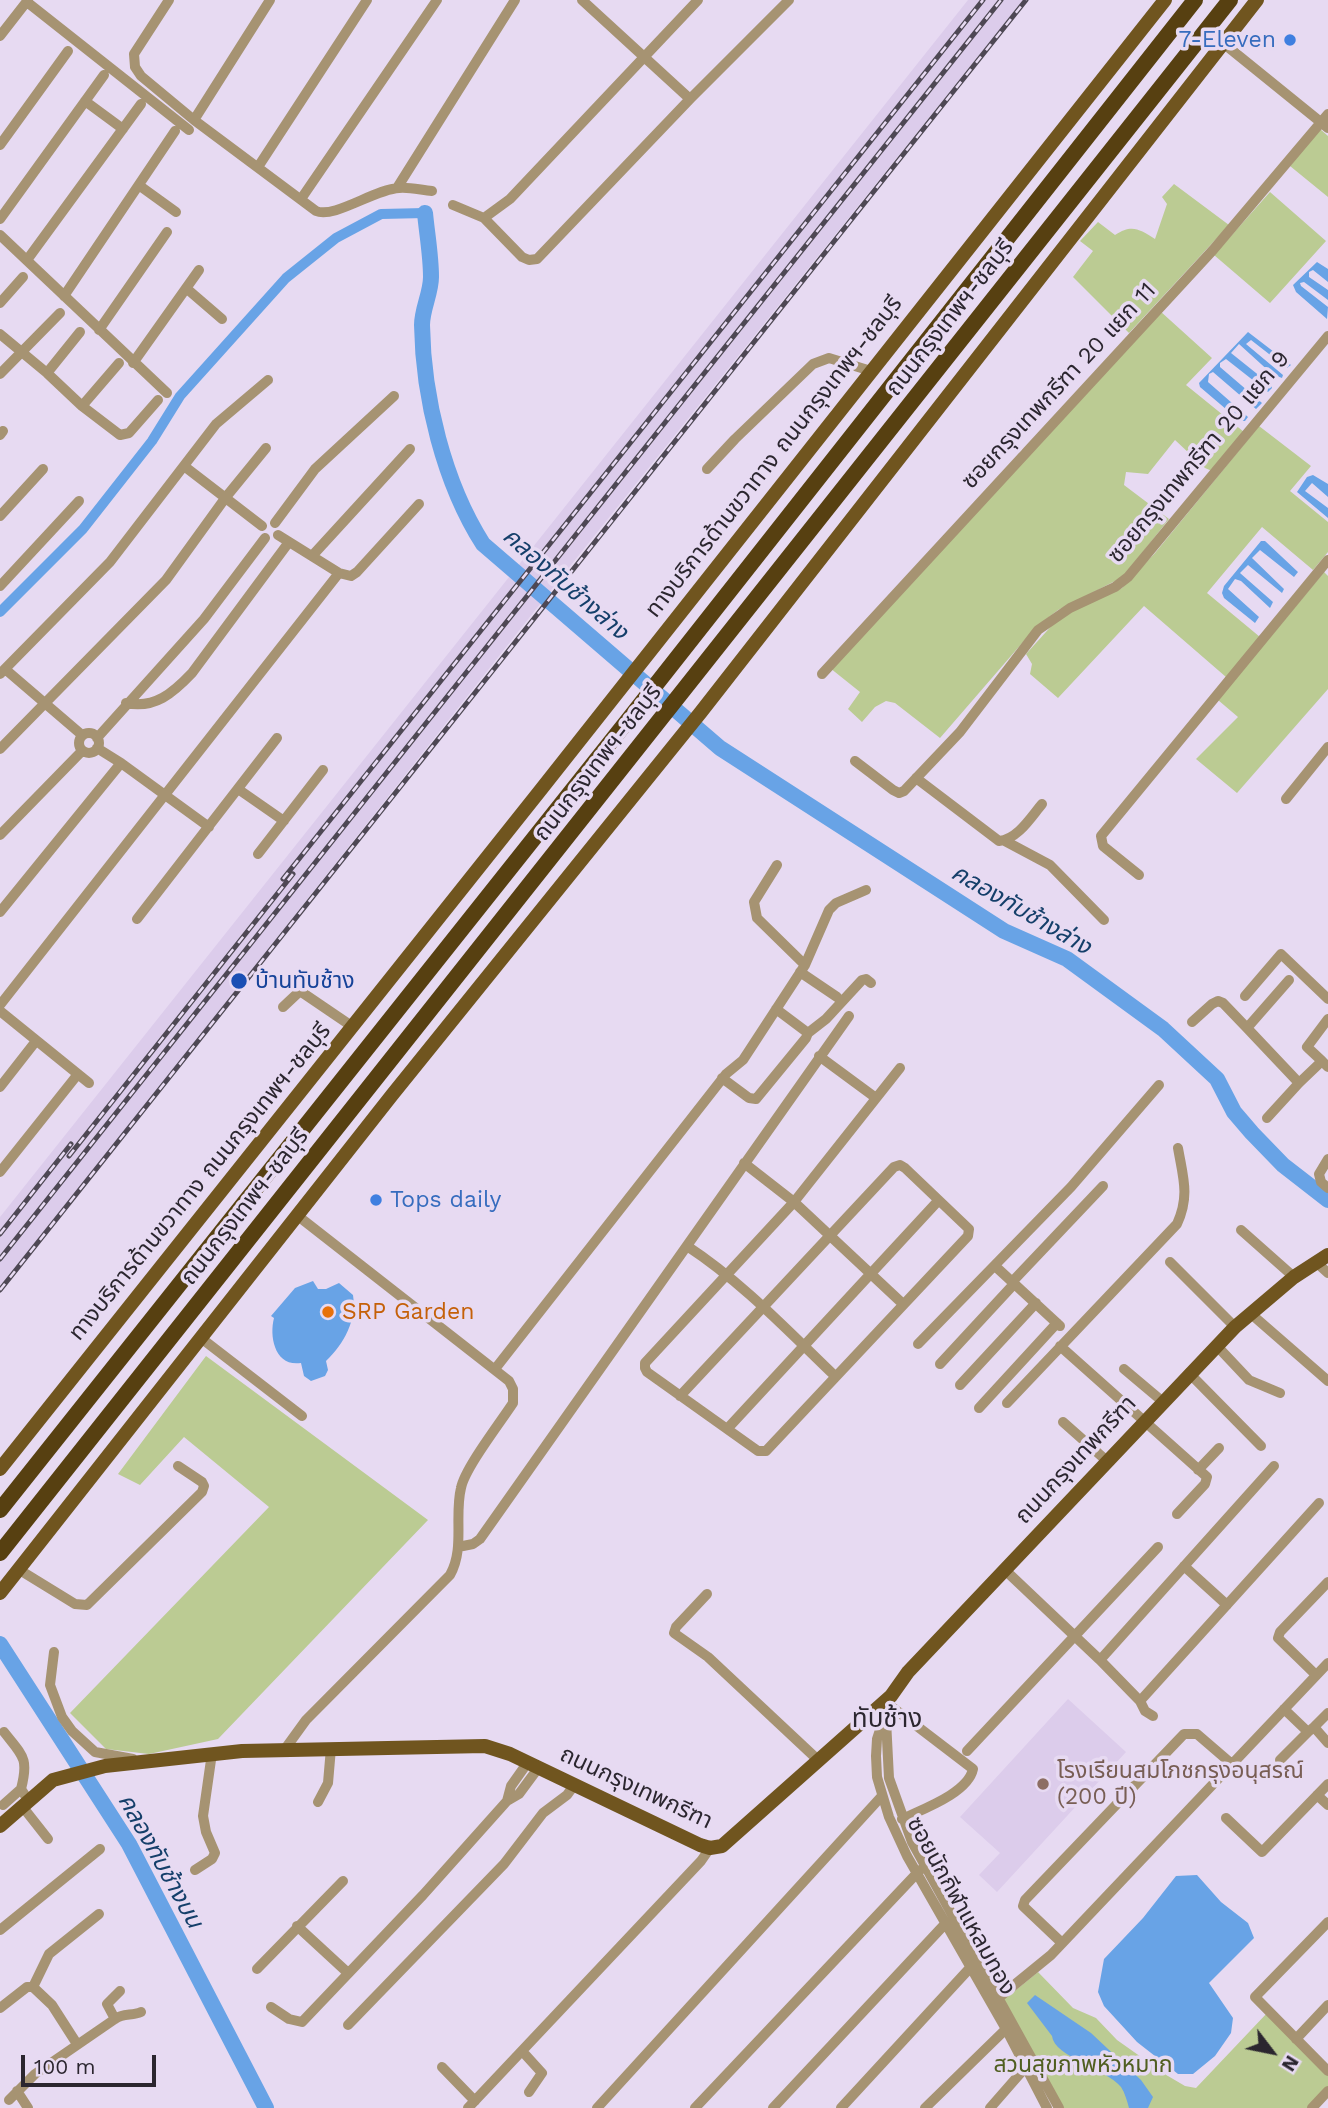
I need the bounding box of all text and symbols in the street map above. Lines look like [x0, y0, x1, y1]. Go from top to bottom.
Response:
place label: 7-Eleven [1178, 26, 1276, 54]
marker: 7-Eleven [1282, 32, 1298, 48]
street label: ถนนกรุงเทพฯ-ชลบุรี [880, 234, 1020, 402]
street label: ซอยกรุงเทพกรีฑา 20 แยก 11 [956, 277, 1162, 495]
street label: ทางบริการด้านขวาทาง ถนนกรุงเทพฯ-ชลบุรี [640, 291, 908, 623]
street label: ซอยกรุงเทพกรีฑา 20 แยก 9 [1102, 346, 1296, 568]
water label: คลองทับช้างล่าง [497, 522, 633, 646]
street label: ถนนกรุงเทพฯ-ชลบุรี [528, 679, 668, 847]
water label: คลองทับช้างล่าง [946, 858, 1096, 962]
place label: บ้านทับช้าง [255, 967, 355, 995]
marker: บ้านทับช้าง [229, 971, 249, 991]
street label: ทางบริการด้านขวาทาง ถนนกรุงเทพฯ-ชลบุรี [63, 1018, 337, 1346]
street label: ถนนกรุงเทพฯ-ชลบุรี [175, 1123, 315, 1291]
place label: Tops daily [390, 1186, 501, 1214]
marker: Tops daily [368, 1192, 384, 1208]
place label: SRP Garden [342, 1298, 475, 1326]
marker: SRP Garden [320, 1304, 336, 1320]
street label: ถนนกรุงเทพกรีฑา [1010, 1390, 1142, 1530]
district label: ทับช้าง [852, 1703, 922, 1735]
street label: ถนนกรุงเทพกรีฑา [555, 1741, 717, 1835]
place label: โรงเรียนสมโภชกรุงอนุสรณ์ (200 ปี) [1057, 1757, 1304, 1811]
marker: โรงเรียนสมโภชกรุงอนุสรณ์ (200 ปี) [1035, 1776, 1051, 1792]
water label: คลองทับช้างบน [111, 1789, 209, 1933]
street label: ซอยนักกีฬาแหลมทอง [901, 1812, 1021, 2000]
north arrow [1237, 2017, 1307, 2087]
scale bar [24, 2042, 159, 2086]
park label: สวนสุขภาพหัวหมาก [993, 2051, 1173, 2079]
text: N [1277, 2051, 1304, 2075]
text: 100 m [34, 2054, 96, 2079]

